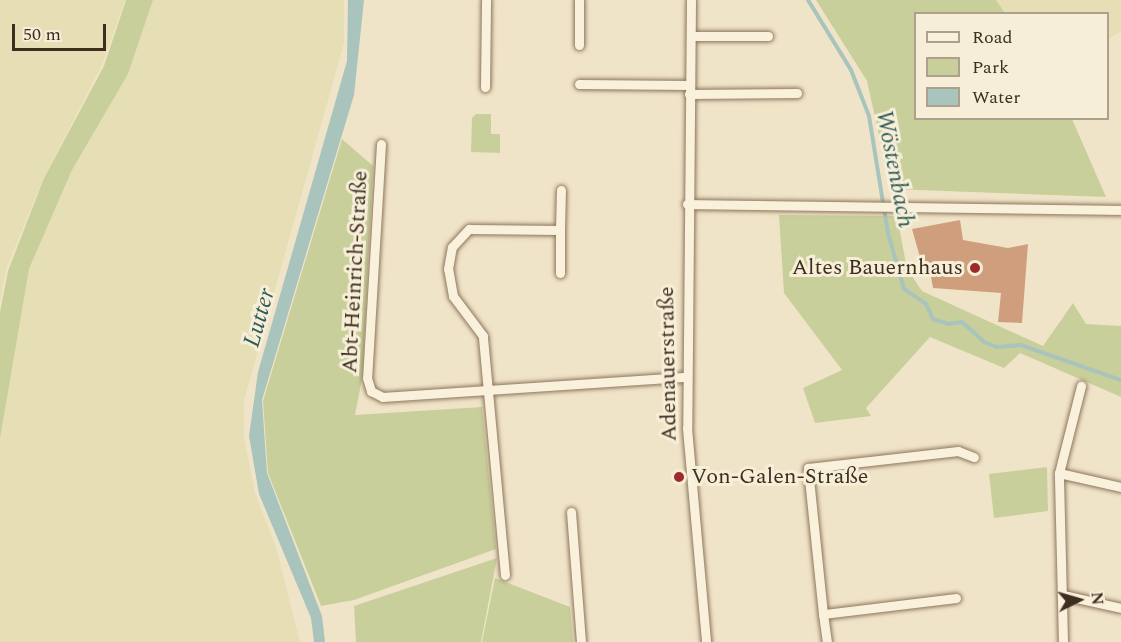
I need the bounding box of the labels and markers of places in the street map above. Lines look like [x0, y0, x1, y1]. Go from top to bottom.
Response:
place label: Altes Bauernhaus [792, 255, 963, 281]
marker: Altes Bauernhaus [968, 261, 982, 275]
place label: Von-Galen-Straße [691, 464, 868, 490]
marker: Von-Galen-Straße [672, 470, 686, 484]

